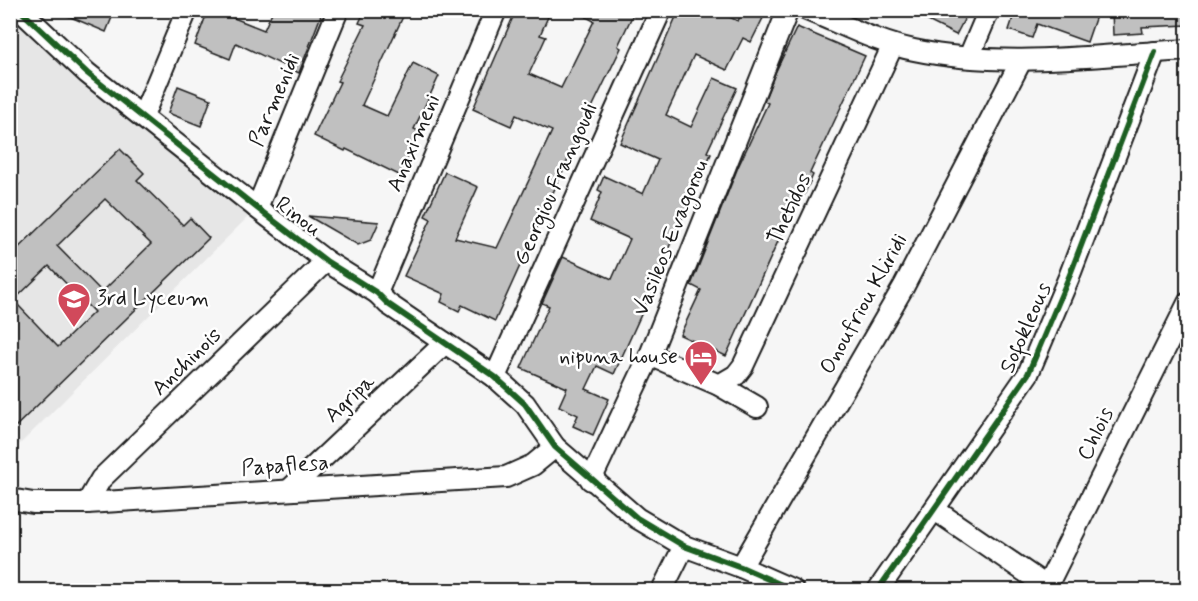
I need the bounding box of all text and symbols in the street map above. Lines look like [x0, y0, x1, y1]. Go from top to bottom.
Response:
street label: Parmenidi [243, 49, 307, 151]
street label: Anaximeni [381, 90, 447, 196]
street label: Georgiou Frangoudi [508, 98, 607, 271]
street label: Vasileos Evagorou [627, 156, 718, 321]
street label: Thetidos [761, 169, 819, 249]
street label: Rinou [269, 191, 327, 243]
street label: Onoufriou Kliridi [814, 229, 914, 379]
street label: Sofokleous [994, 278, 1060, 379]
school or university icon: 3rd Lyceum [56, 281, 92, 328]
place label: 3rd Lyceum [97, 285, 209, 313]
street label: Anchinois [146, 322, 228, 402]
hotel icon: nipuna house [683, 339, 719, 386]
place label: nipuna house [559, 343, 678, 371]
street label: Agripa [319, 368, 382, 430]
street label: Chlois [1071, 403, 1121, 465]
street label: Papaflesa [240, 449, 330, 483]

